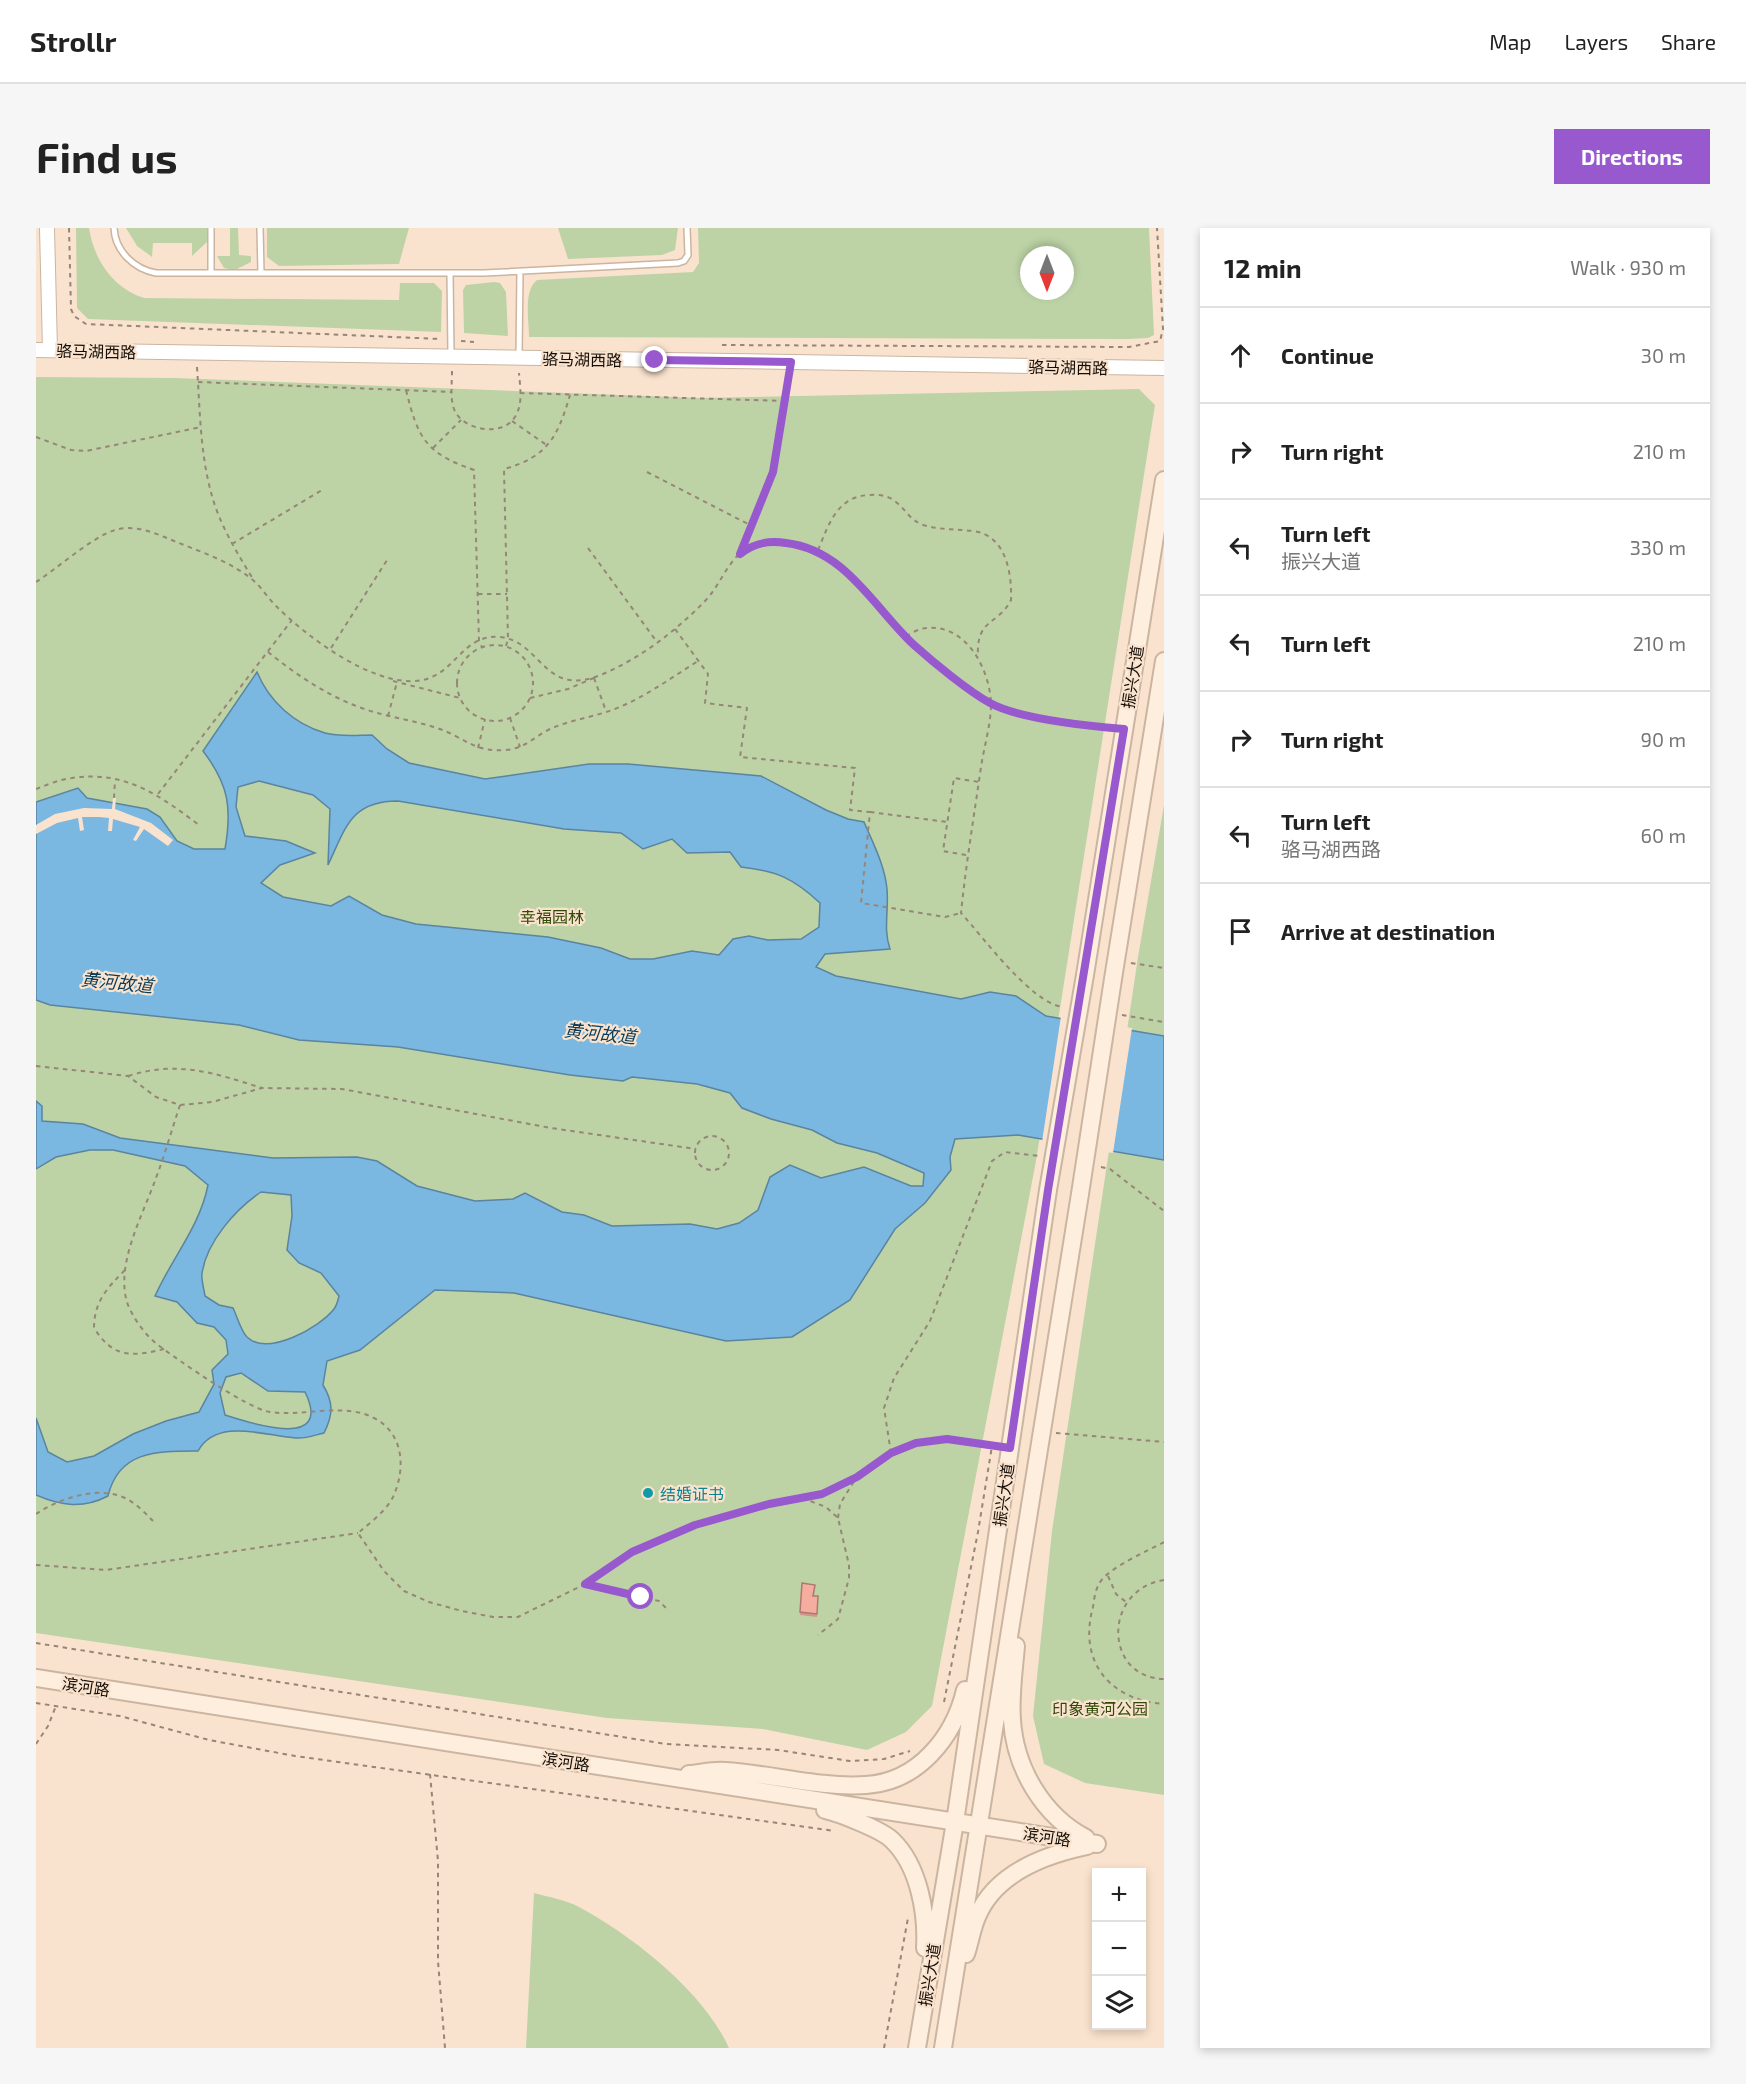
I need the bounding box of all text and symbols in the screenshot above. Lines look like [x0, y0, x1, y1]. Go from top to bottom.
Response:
text: Strollr [30, 24, 116, 58]
text: Map [1489, 29, 1531, 54]
text: Layers [1564, 29, 1628, 54]
text: Share [1661, 29, 1716, 54]
button: Directions [1554, 129, 1710, 184]
text: Find us [36, 131, 178, 181]
north arrow [1020, 246, 1074, 300]
text: 12 min [1224, 252, 1302, 283]
text: Walk · 930 m [1570, 255, 1686, 279]
icon: ahead [1224, 339, 1257, 372]
street label: 骆马湖西路 [56, 341, 136, 361]
text: Continue [1281, 342, 1374, 368]
text: 30 m [1641, 343, 1686, 367]
route end [641, 346, 667, 372]
street label: 骆马湖西路 [542, 349, 622, 369]
street label: 骆马湖西路 [1028, 357, 1108, 377]
icon: right [1224, 435, 1257, 468]
text: Turn right [1281, 438, 1383, 464]
text: 210 m [1633, 439, 1686, 463]
text: Turn left [1281, 520, 1370, 546]
icon: left [1224, 531, 1257, 564]
text: 330 m [1630, 535, 1686, 559]
text: 振兴大道 [1281, 549, 1361, 573]
icon: left [1224, 627, 1257, 660]
text: Turn left [1281, 630, 1370, 656]
text: 210 m [1633, 631, 1686, 655]
street label: 振兴大道 [1118, 644, 1146, 710]
icon: right [1224, 723, 1257, 756]
text: Turn right [1281, 726, 1383, 752]
text: 90 m [1641, 727, 1686, 751]
text: Turn left [1281, 808, 1370, 834]
icon: left [1224, 819, 1257, 852]
text: 60 m [1641, 823, 1686, 847]
text: 骆马湖西路 [1281, 837, 1381, 861]
park label: 幸福园林 [520, 907, 584, 926]
icon: arrive [1224, 915, 1257, 948]
text: Arrive at destination [1281, 918, 1495, 944]
water label: 黄河故道 [80, 967, 157, 997]
water label: 黄河故道 [563, 1018, 640, 1048]
street label: 振兴大道 [989, 1462, 1017, 1528]
place label: 结婚证书 [660, 1484, 724, 1503]
marker: 结婚证书 [641, 1486, 655, 1500]
route start [627, 1583, 653, 1609]
street label: 滨河路 [61, 1673, 111, 1699]
park label: 印象黄河公园 [1052, 1699, 1148, 1718]
street label: 滨河路 [541, 1748, 591, 1774]
street label: 滨河路 [1022, 1823, 1072, 1849]
map controls [1092, 1868, 1146, 2030]
button: + [1092, 1868, 1146, 1922]
button: − [1092, 1922, 1146, 1976]
street label: 振兴大道 [915, 1942, 943, 2008]
button: layers [1092, 1976, 1146, 2030]

